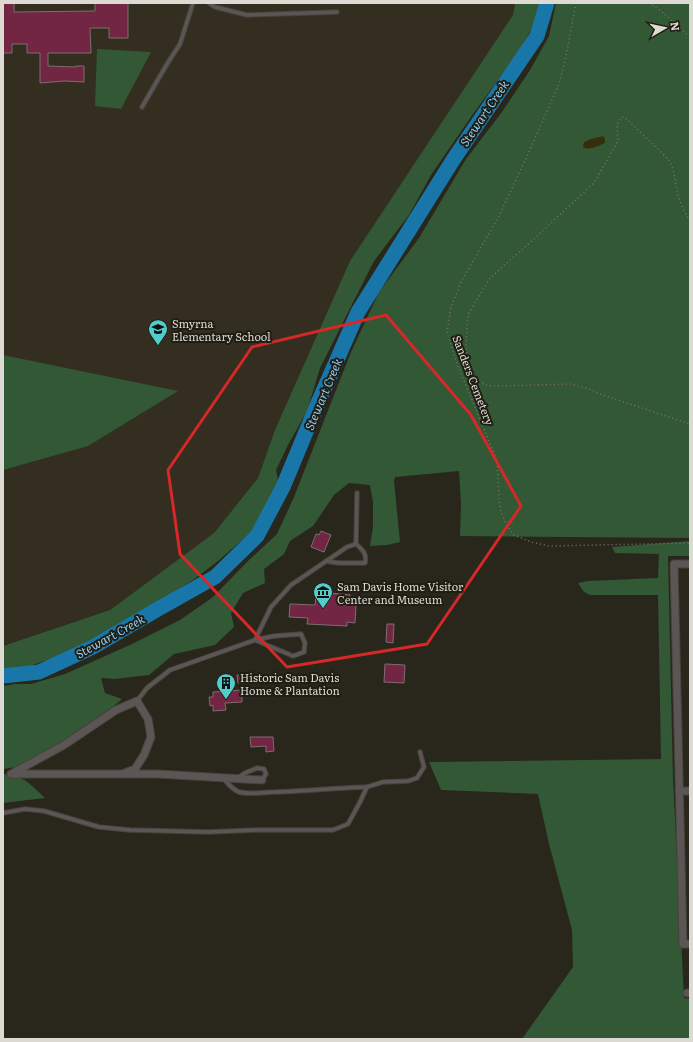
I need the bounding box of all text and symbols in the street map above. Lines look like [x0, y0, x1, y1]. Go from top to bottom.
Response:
north arrow [645, 8, 685, 48]
text: N [667, 20, 684, 32]
water label: Stewart Creek [455, 76, 513, 150]
place label: Smyrna Elementary School [172, 315, 271, 344]
school or university icon: Smyrna Elementary School [147, 318, 169, 346]
street label: Sanders Cemetery [449, 333, 499, 428]
water label: Stewart Creek [300, 355, 346, 433]
place label: Sam Davis Home Visitor Center and Museum [337, 578, 464, 607]
museum icon: Sam Davis Home Visitor Center and Museum [312, 581, 334, 609]
water label: Stewart Creek [72, 609, 148, 662]
place label: Historic Sam Davis Home & Plantation [240, 669, 340, 698]
building icon: Historic Sam Davis Home & Plantation [215, 672, 237, 700]

